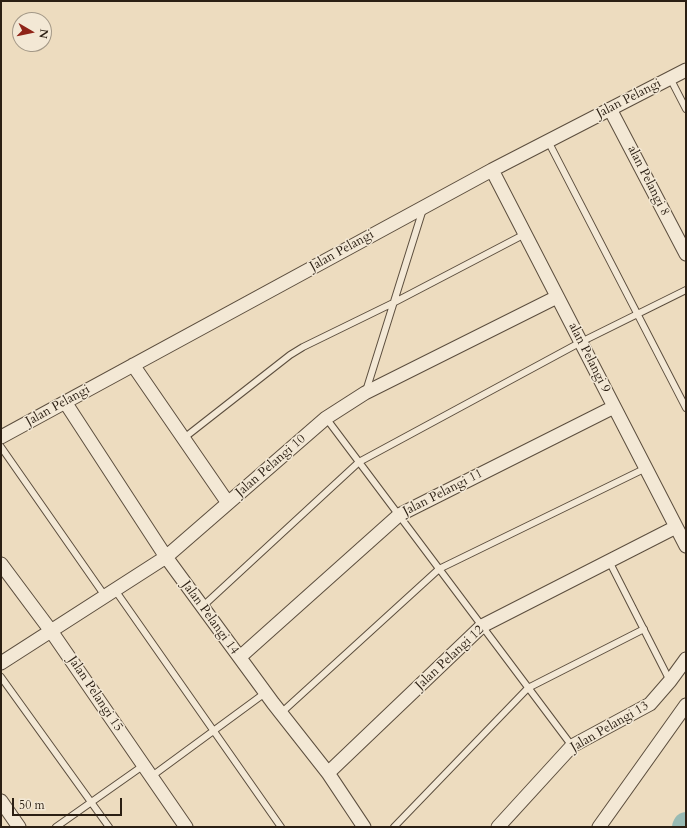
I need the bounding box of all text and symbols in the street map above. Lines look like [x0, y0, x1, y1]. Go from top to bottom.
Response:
north arrow [12, 12, 52, 52]
text: N [35, 28, 52, 40]
street label: Jalan Pelangi [594, 76, 664, 122]
street label: alan Pelangi 8 [624, 143, 672, 219]
street label: Jalan Pelangi [307, 227, 377, 275]
street label: alan Pelangi 9 [565, 320, 613, 396]
street label: Jalan Pelangi [23, 382, 93, 430]
street label: Jalan Pelangi 10 [233, 431, 309, 501]
street label: Jalan Pelangi 11 [400, 466, 486, 520]
street label: Jalan Pelangi 14 [178, 578, 242, 658]
street label: Jalan Pelangi 12 [413, 622, 487, 694]
street label: Jalan Pelangi 15 [64, 653, 126, 735]
street label: Jalan Pelangi 13 [568, 698, 652, 756]
scale bar [14, 790, 124, 816]
text: 50 m [19, 797, 45, 813]

